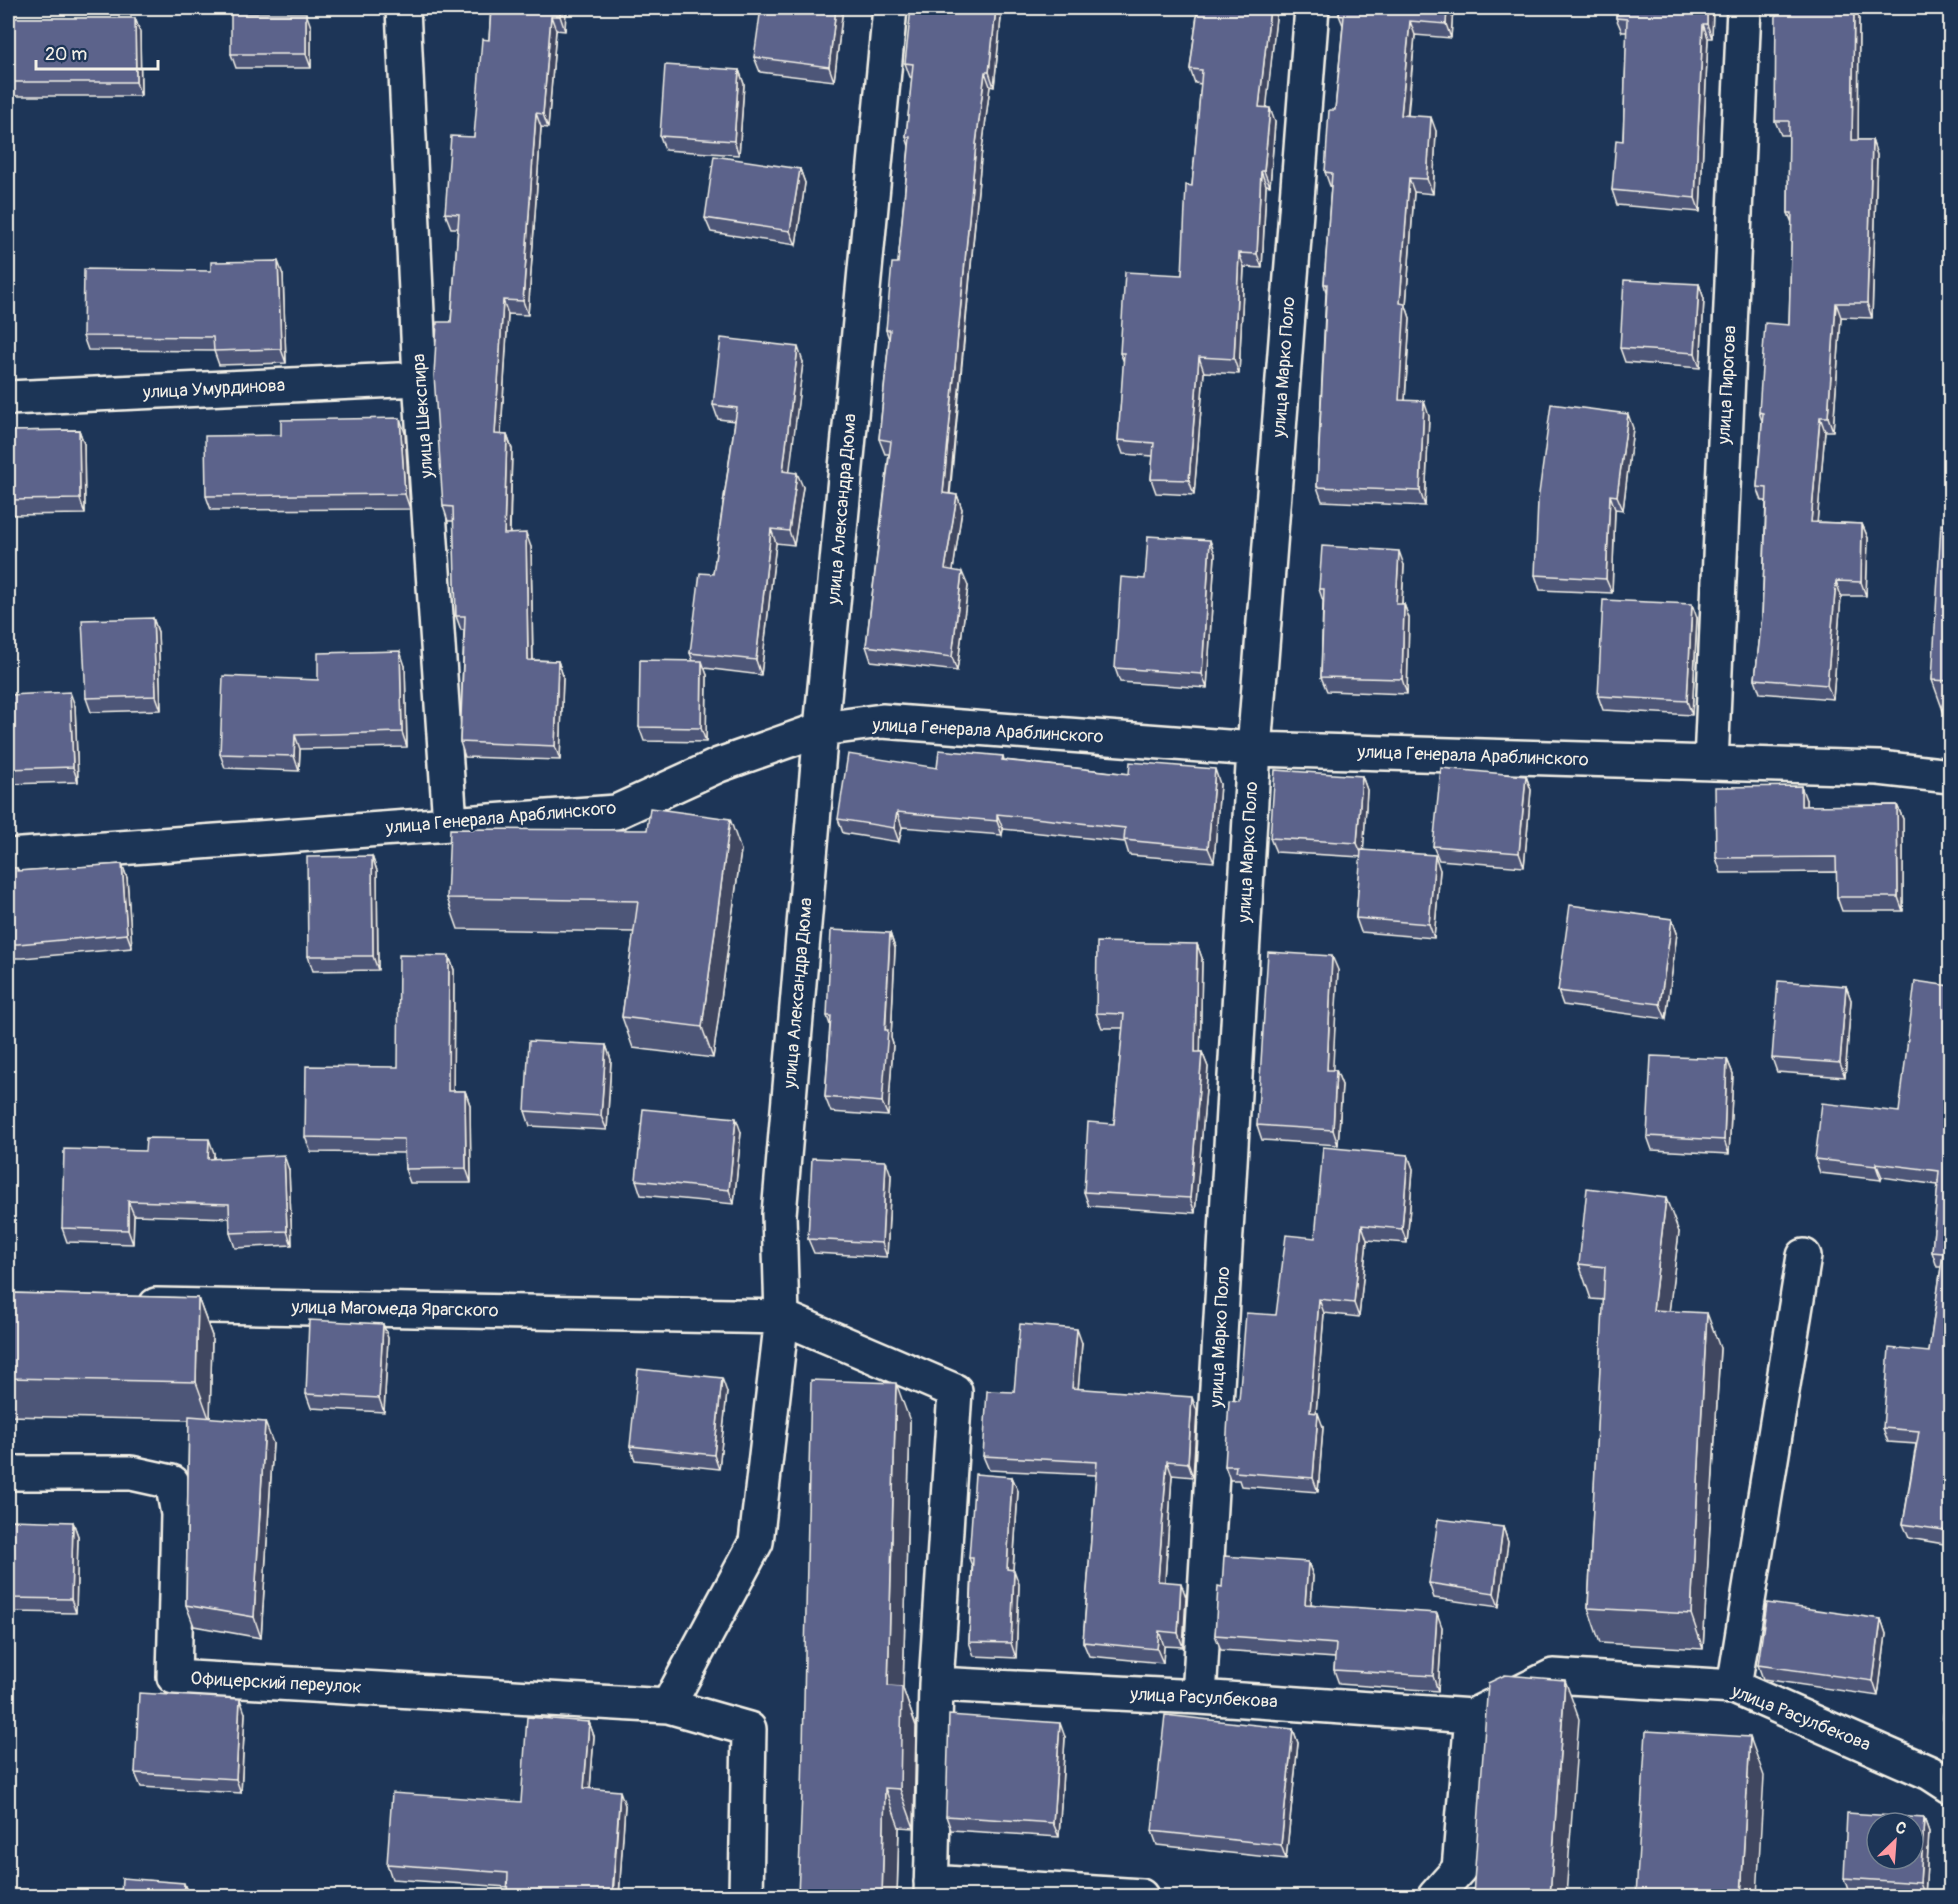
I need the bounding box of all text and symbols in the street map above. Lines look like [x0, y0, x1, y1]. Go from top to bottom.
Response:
scale bar [36, 33, 158, 71]
text: 20 m [45, 43, 87, 66]
street label: улица Марко Поло [1268, 296, 1300, 439]
street label: улица Пирогова [1712, 325, 1742, 446]
street label: улица Шекспира [407, 353, 439, 480]
street label: улица Умурдинова [141, 374, 286, 404]
street label: улица Александра Дюма [822, 413, 862, 606]
street label: улица Генерала Араблинского [871, 713, 1104, 749]
street label: улица Генерала Араблинского [1356, 740, 1589, 772]
street label: улица Марко Поло [1233, 781, 1263, 924]
street label: улица Генерала Араблинского [384, 796, 618, 840]
street label: улица Александра Дюма [778, 897, 818, 1090]
street label: улица Марко Поло [1205, 1266, 1235, 1409]
street label: улица Магомеда Ярагского [290, 1296, 499, 1322]
street label: Офицерский переулок [190, 1667, 362, 1699]
street label: улица Расулбекова [1727, 1679, 1874, 1756]
street label: улица Расулбекова [1129, 1683, 1278, 1713]
north arrow [1865, 1811, 1925, 1871]
text: С [1892, 1817, 1910, 1840]

